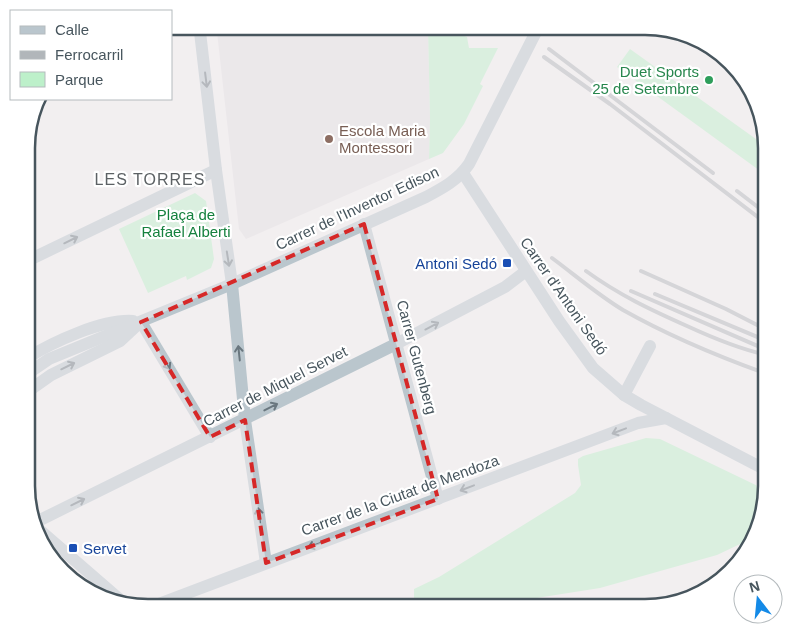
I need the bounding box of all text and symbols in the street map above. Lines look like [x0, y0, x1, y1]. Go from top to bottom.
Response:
legend [10, 10, 172, 100]
text: Calle [55, 21, 89, 38]
text: Ferrocarril [55, 46, 123, 63]
place label: Duet Sports 25 de Setembre [592, 63, 699, 97]
text: Parque [55, 71, 103, 88]
one-way arrow [201, 72, 211, 88]
marker: Duet Sports 25 de Setembre [703, 74, 715, 86]
place label: Escola Maria Montessori [339, 122, 426, 156]
marker: Escola Maria Montessori [323, 133, 335, 145]
street label: Carrer de l'Inventor Edison [273, 163, 441, 253]
district label: LES TORRES [95, 171, 205, 188]
park label: Plaça de Rafael Alberti [141, 206, 231, 240]
one-way arrow [63, 234, 78, 244]
street label: Carrer d'Antoni Sedó [517, 234, 611, 358]
one-way arrow [224, 250, 234, 266]
place label: Antoni Sedó [415, 255, 497, 272]
marker: Antoni Sedó [501, 257, 513, 269]
street label: Carrer Gutenberg [394, 298, 440, 416]
one-way arrow [424, 321, 439, 331]
street label: Carrer de Miquel Servet [200, 342, 351, 430]
one-way arrow [234, 346, 244, 362]
one-way arrow [161, 356, 171, 370]
one-way arrow [60, 361, 75, 370]
one-way arrow [263, 402, 278, 411]
one-way arrow [612, 426, 627, 436]
street label: Carrer de la Ciutat de Mendoza [299, 451, 502, 539]
one-way arrow [460, 484, 475, 493]
one-way arrow [70, 497, 85, 506]
one-way arrow [254, 507, 264, 523]
place label: Servet [83, 540, 127, 557]
one-way arrow [307, 541, 323, 550]
marker: Servet [67, 542, 79, 554]
north arrow [733, 574, 783, 624]
text: N [747, 577, 761, 596]

